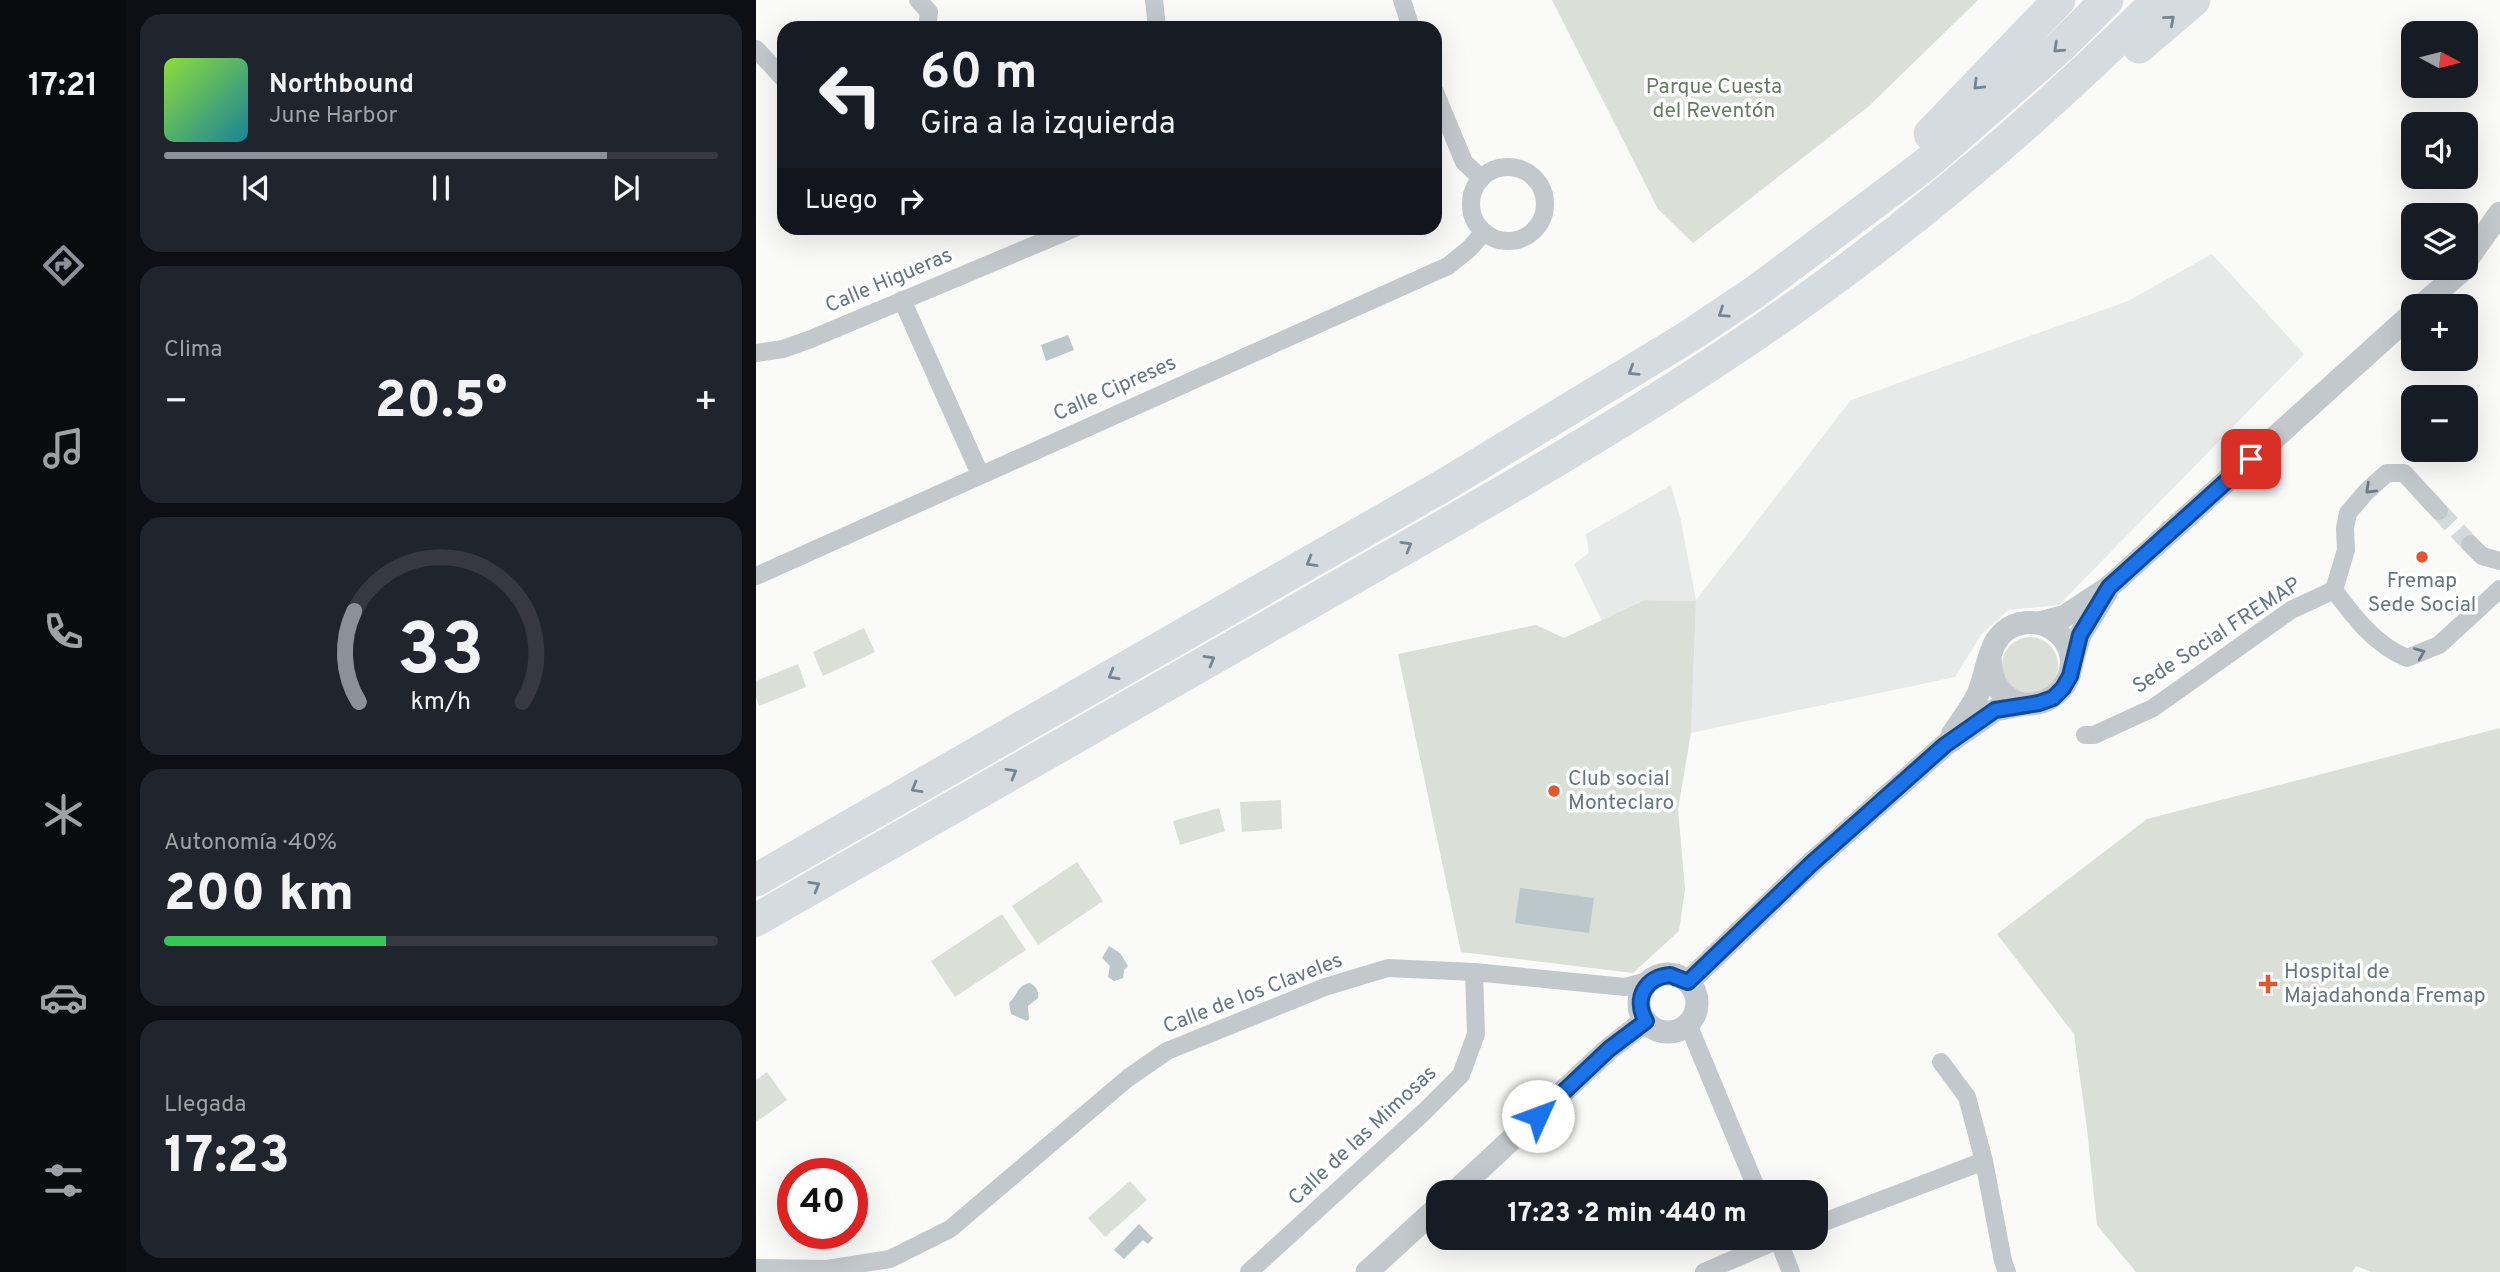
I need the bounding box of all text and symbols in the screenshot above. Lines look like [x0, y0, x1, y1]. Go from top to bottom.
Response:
one-way arrow [2162, 16, 2175, 28]
north arrow [2401, 21, 2478, 98]
map controls [2401, 21, 2478, 462]
one-way arrow [2053, 40, 2066, 52]
text: 60 m [920, 44, 1038, 106]
icon: left [805, 49, 896, 140]
text: 17:21 [28, 67, 98, 107]
text: Northbound [269, 69, 414, 102]
park label: Parque Cuesta del Reventón [1646, 74, 1782, 125]
one-way arrow [1974, 76, 1987, 89]
text: June Harbor [269, 102, 397, 131]
text: Gira a la izquierda [920, 105, 1176, 145]
button: sound [2401, 112, 2478, 189]
icon: previous [237, 169, 275, 207]
icon: pause [422, 169, 460, 207]
icon: next [607, 169, 645, 207]
icon: right [892, 182, 930, 220]
text: Luego [805, 185, 878, 218]
button: layers [2401, 203, 2478, 280]
icon: directions [39, 241, 88, 290]
street label: Calle Higueras [821, 242, 957, 320]
button: + [2401, 294, 2478, 371]
one-way arrow [1718, 305, 1731, 317]
text: Clima [164, 336, 222, 365]
street label: Calle Cipreses [1049, 350, 1181, 428]
one-way arrow [1627, 363, 1640, 376]
text: 20.5° [375, 370, 507, 436]
text: − [164, 379, 189, 428]
text: + [693, 379, 718, 428]
button: − [2401, 385, 2478, 462]
icon: music [39, 424, 88, 473]
pin [2221, 429, 2281, 489]
icon: arrive [2232, 440, 2270, 478]
one-way arrow [2365, 481, 2378, 494]
one-way arrow [1399, 542, 1412, 555]
marker: Fremap Sede Social [2414, 549, 2430, 565]
one-way arrow [1305, 554, 1318, 567]
place label: Fremap Sede Social [2368, 568, 2476, 619]
street label: Sede Social FREMAP [2128, 572, 2306, 700]
icon: phone [39, 607, 88, 656]
text: 33 [397, 608, 485, 700]
one-way arrow [2413, 647, 2425, 661]
one-way arrow [1202, 655, 1215, 668]
one-way arrow [1108, 667, 1121, 680]
text: km/h [411, 687, 471, 719]
place label: Club social Monteclaro [1568, 766, 1674, 817]
one-way arrow [1005, 768, 1018, 781]
one-way arrow [910, 780, 923, 793]
marker: Club social Monteclaro [1546, 783, 1562, 799]
icon: climate [39, 790, 88, 839]
text: Autonomía · 40% [164, 829, 337, 858]
text: 200 km [164, 863, 354, 929]
one-way arrow [808, 881, 821, 894]
street label: Calle de los Claveles [1159, 947, 1347, 1041]
place label: Hospital de Majadahonda Fremap [2284, 959, 2486, 1010]
icon: car [39, 973, 88, 1022]
marker: Hospital de Majadahonda Fremap [2258, 974, 2278, 994]
street label: Calle de las Mimosas [1283, 1060, 1443, 1212]
position arrow [1501, 1079, 1575, 1153]
text: Llegada [164, 1091, 246, 1120]
text: 17:23 [164, 1125, 290, 1191]
icon: filters [39, 1156, 88, 1205]
speed limit sign: 40 [777, 1158, 868, 1249]
text: 17:23 · 2 min · 440 m [1507, 1198, 1747, 1231]

